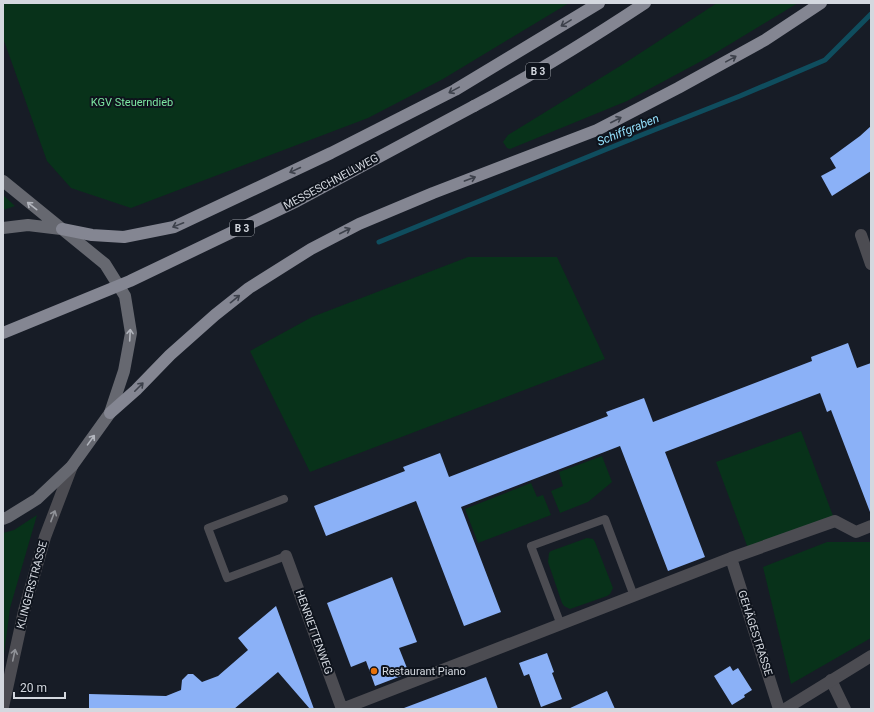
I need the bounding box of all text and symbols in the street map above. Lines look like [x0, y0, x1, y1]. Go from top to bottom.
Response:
one-way arrow [560, 20, 572, 28]
one-way arrow [725, 54, 737, 62]
road number: B 3 [526, 63, 550, 79]
one-way arrow [448, 87, 460, 94]
park label: KGV Steuerndieb [91, 96, 173, 109]
water label: Schiffgraben [595, 111, 661, 149]
one-way arrow [610, 116, 622, 124]
street label: MESSESCHNELLWEG [281, 152, 381, 212]
one-way arrow [290, 167, 302, 174]
one-way arrow [463, 175, 475, 183]
one-way arrow [27, 201, 38, 210]
road number: B 3 [230, 220, 254, 236]
one-way arrow [172, 222, 184, 230]
one-way arrow [339, 227, 351, 234]
one-way arrow [230, 295, 240, 304]
one-way arrow [126, 329, 133, 342]
one-way arrow [134, 382, 144, 392]
one-way arrow [87, 434, 95, 445]
one-way arrow [49, 511, 57, 523]
street label: KLINGERSTRASSE [14, 540, 50, 630]
street label: HENRIETTENWEG [293, 588, 335, 676]
street label: GEHÄGESTRASSE [735, 589, 775, 677]
one-way arrow [11, 649, 19, 662]
place label: Restaurant Piano [382, 665, 466, 678]
marker: Restaurant Piano [369, 666, 379, 676]
scale bar [14, 674, 65, 700]
text: 20 m [20, 681, 47, 695]

